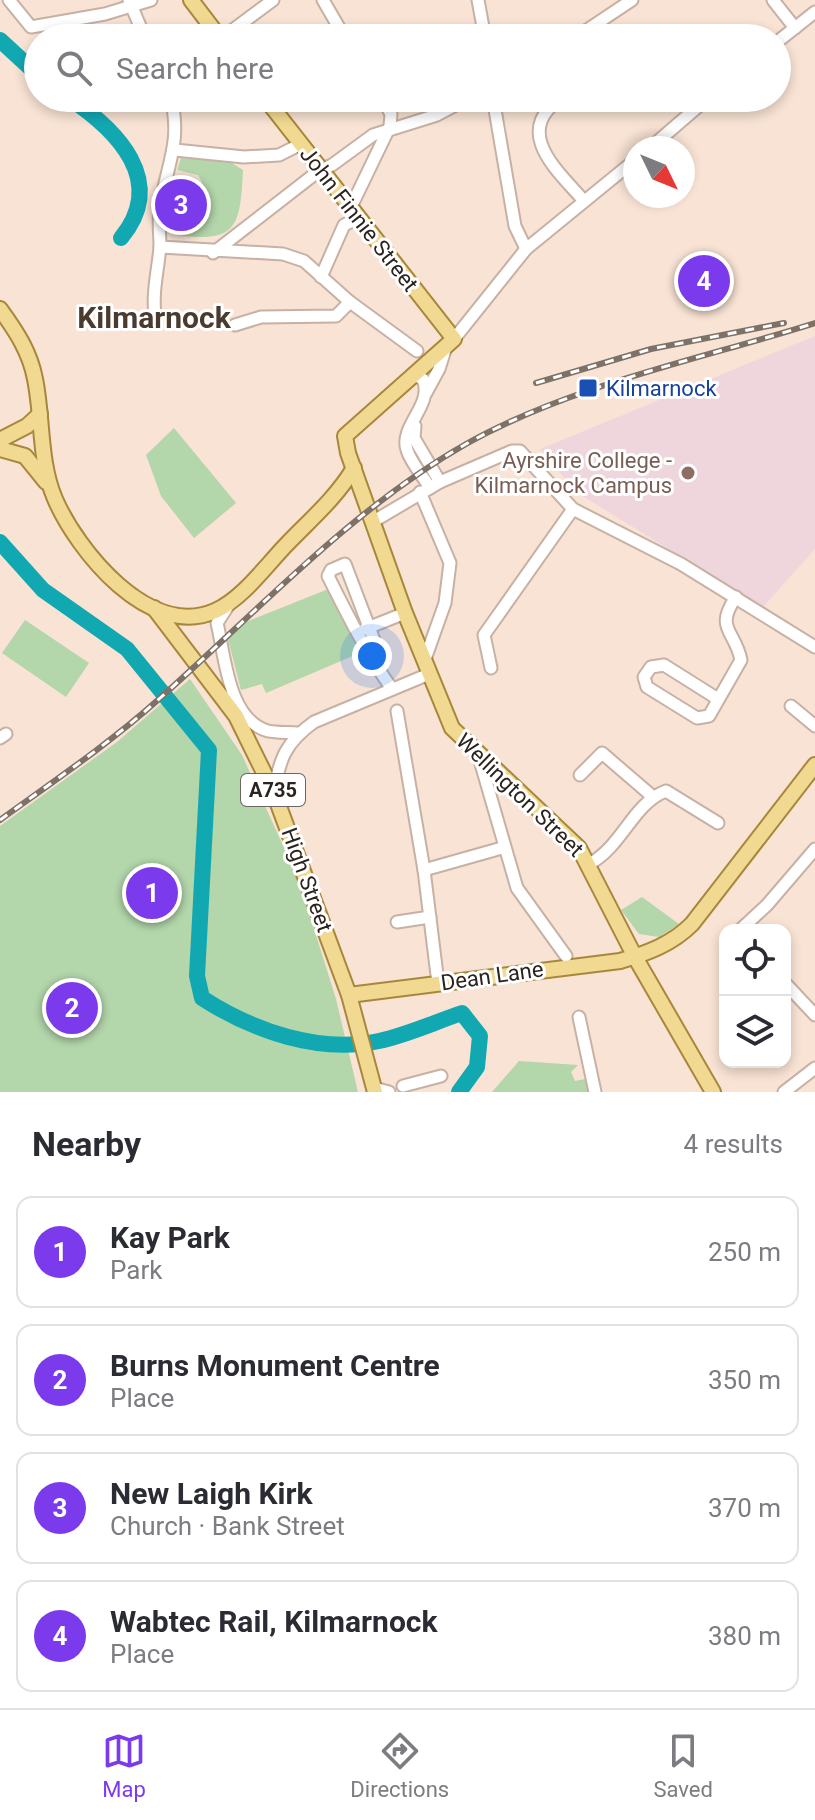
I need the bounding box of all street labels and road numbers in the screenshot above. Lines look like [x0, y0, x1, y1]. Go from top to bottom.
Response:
street label: John Finnie Street [295, 142, 423, 296]
street label: Wellington Street [451, 728, 589, 862]
road number: A735 [241, 774, 305, 806]
street label: High Street [277, 825, 337, 935]
street label: Dean Lane [439, 956, 545, 996]

